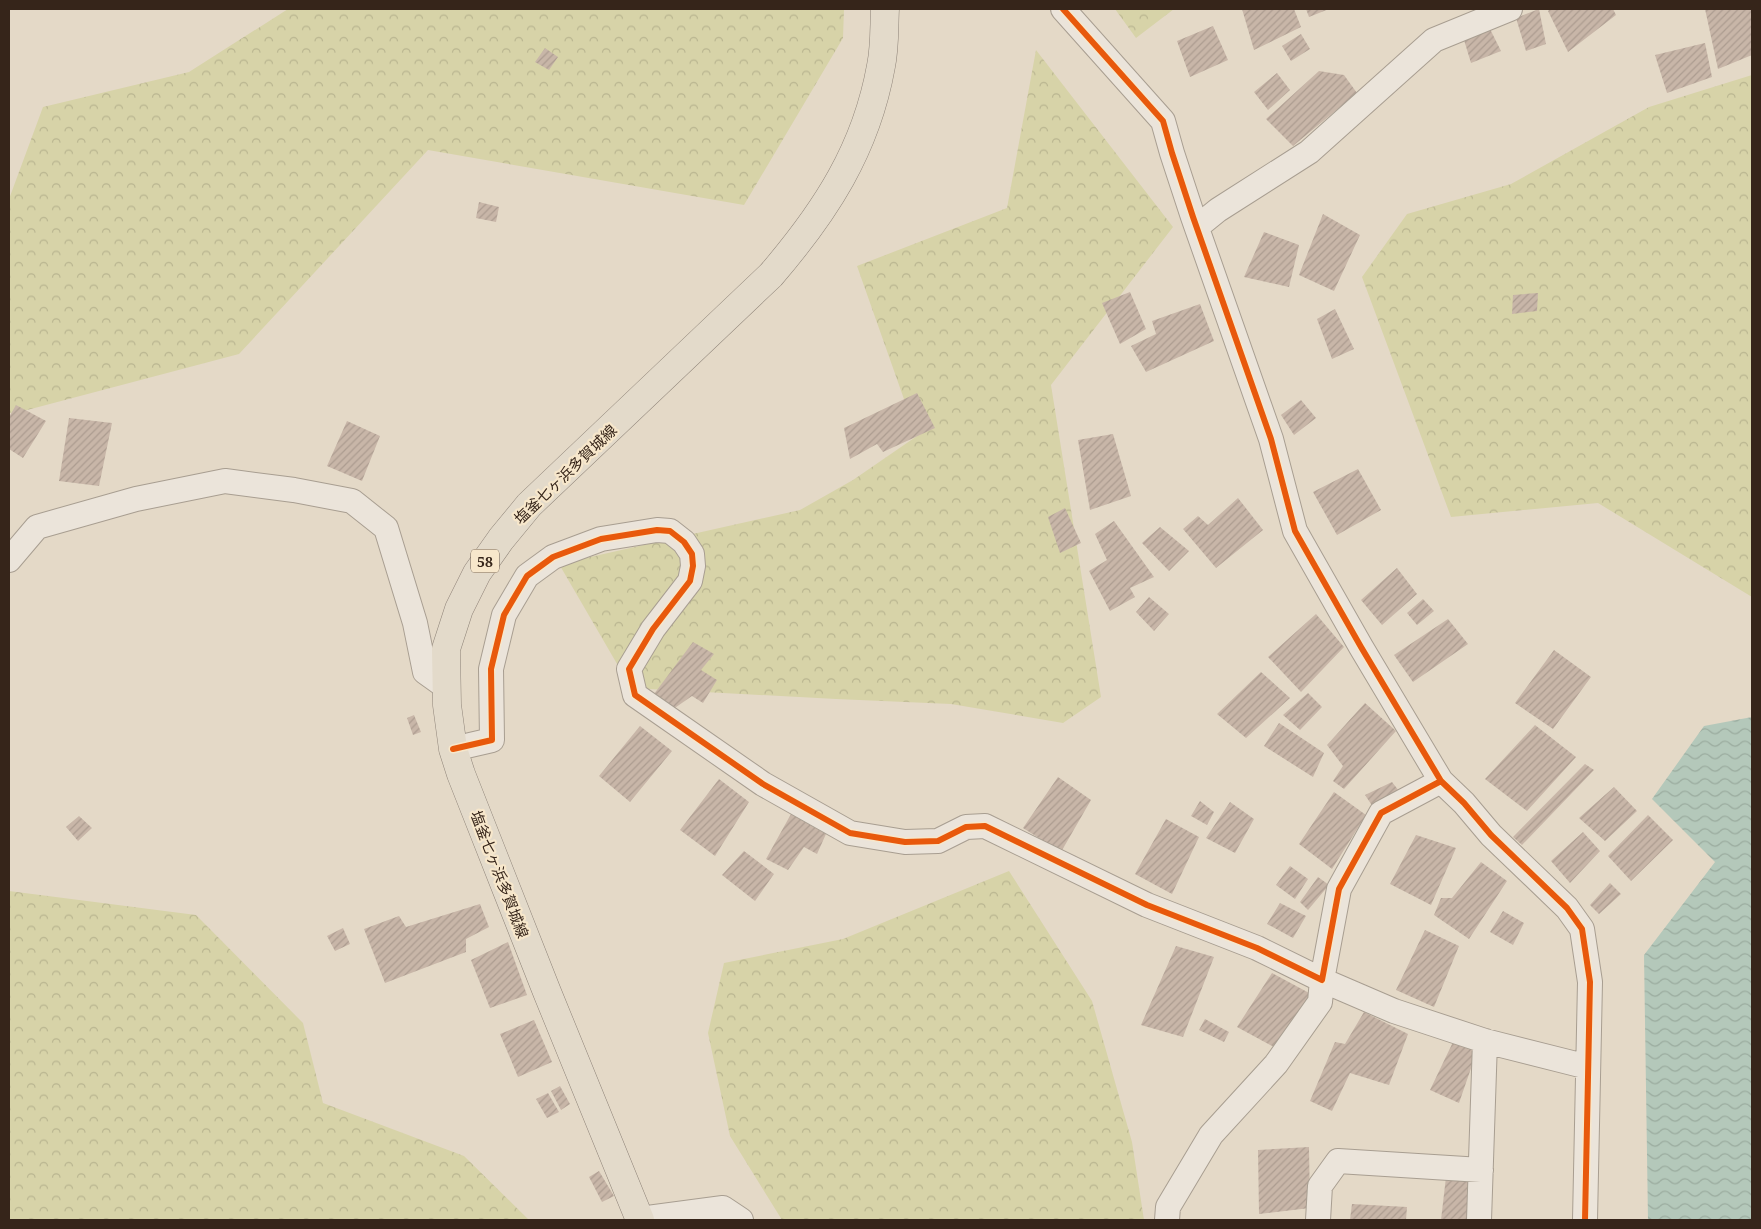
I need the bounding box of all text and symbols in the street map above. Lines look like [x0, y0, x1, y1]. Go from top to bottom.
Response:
street label: 塩釜七ヶ浜多賀城線 [509, 420, 621, 528]
road number: 58 [471, 550, 499, 572]
street label: 塩釜七ヶ浜多賀城線 [466, 807, 534, 941]

